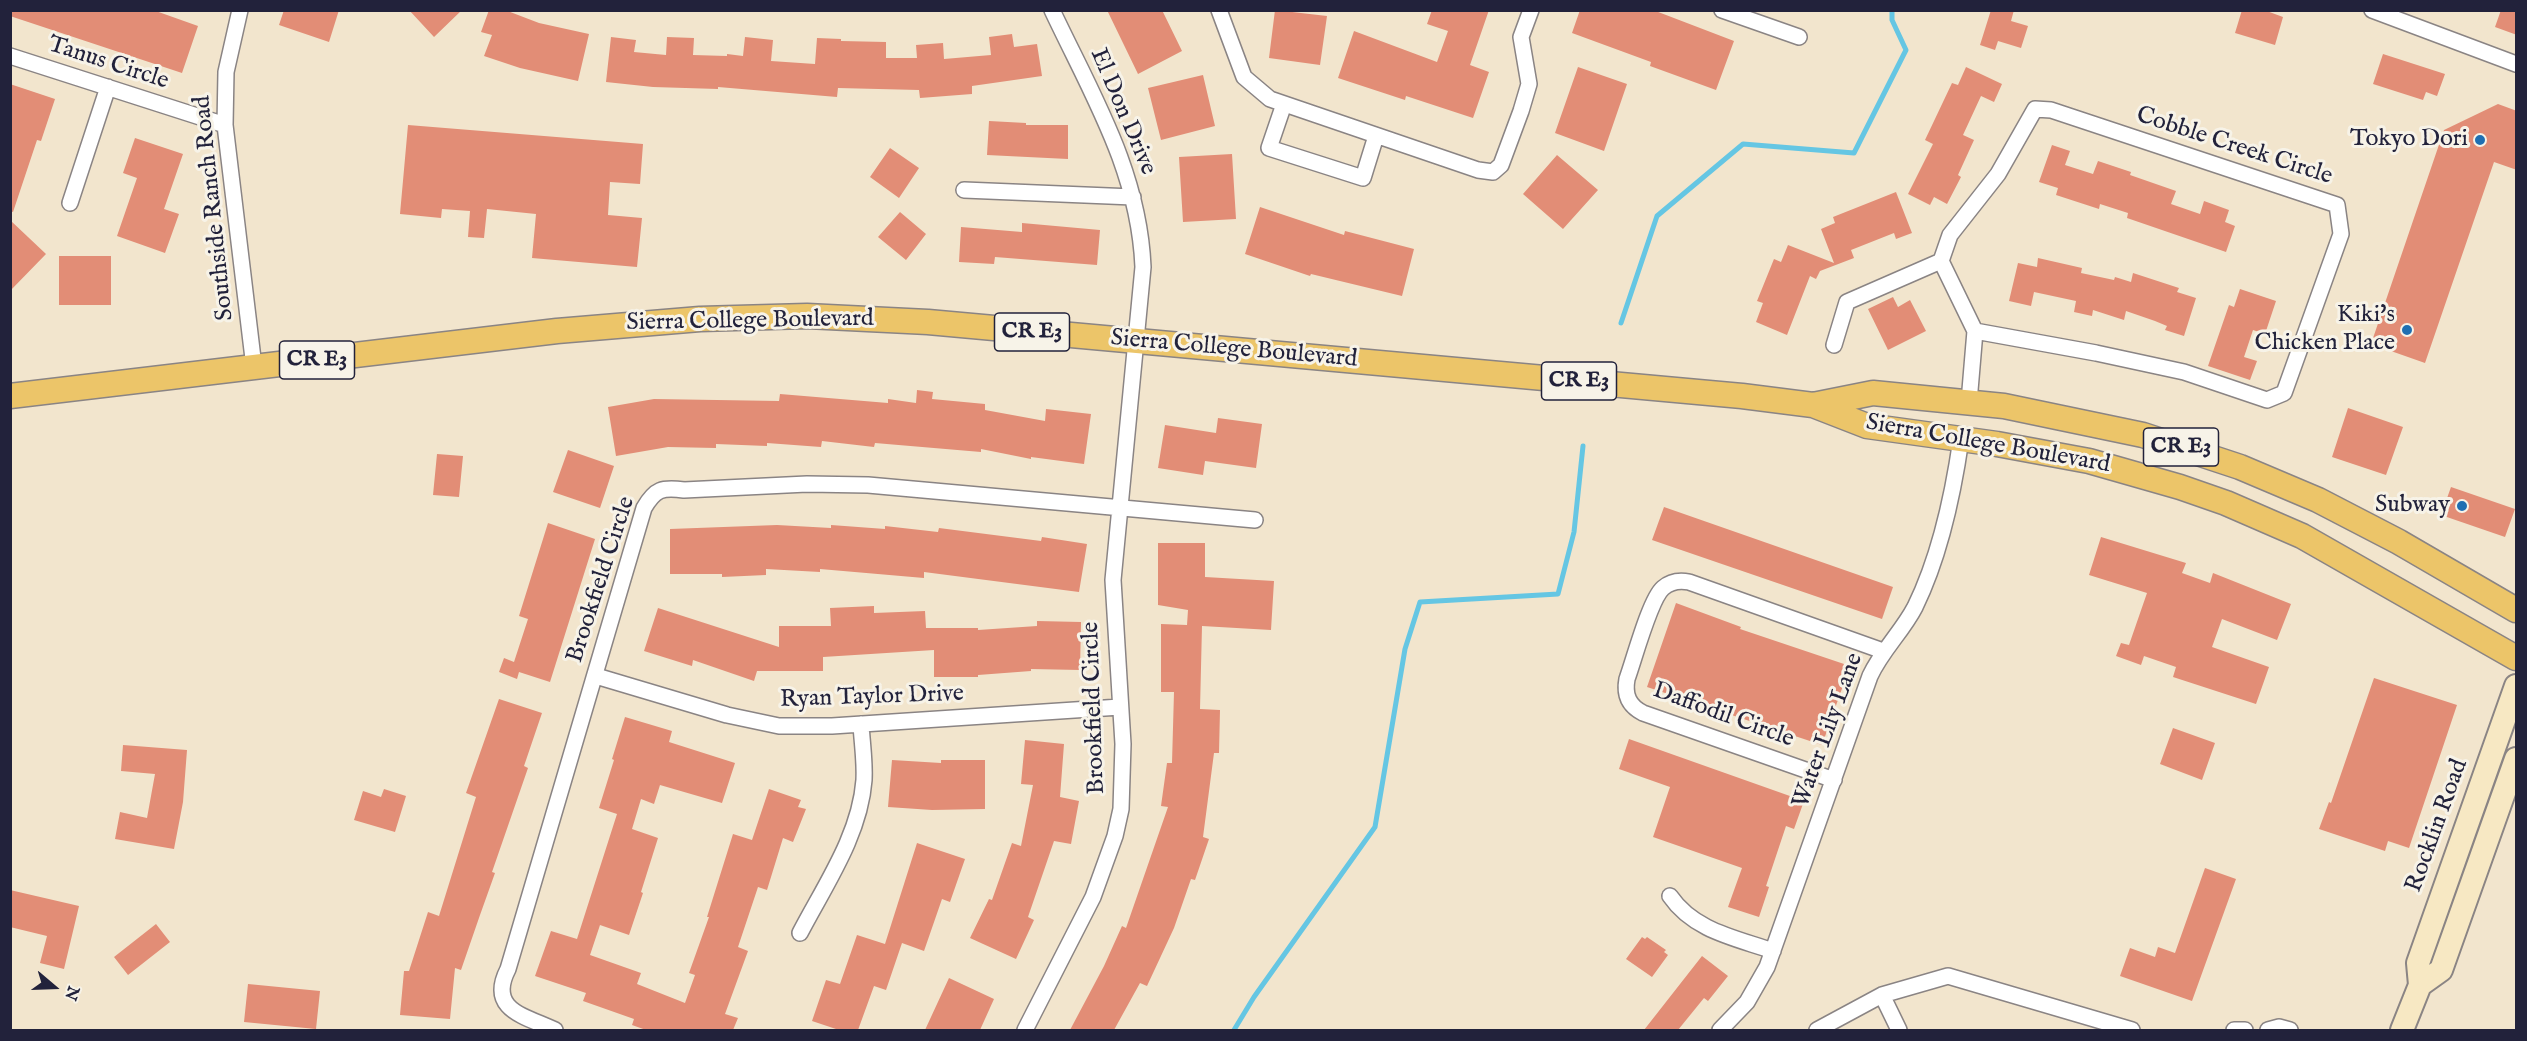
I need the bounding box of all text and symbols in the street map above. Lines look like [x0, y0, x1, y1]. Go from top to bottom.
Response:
street label: Tanus Circle [44, 31, 172, 97]
street label: El Don Drive [1082, 44, 1162, 180]
street label: Southside Ranch Road [189, 94, 241, 322]
street label: Cobble Creek Circle [2132, 102, 2336, 192]
place label: Tokyo Dori [2350, 126, 2468, 154]
marker: Tokyo Dori [2473, 133, 2487, 147]
place label: Kiki's Chicken Place [2255, 302, 2395, 358]
street label: Sierra College Boulevard [626, 305, 874, 339]
road number: CR E3 [994, 313, 1070, 351]
marker: Kiki's Chicken Place [2400, 323, 2414, 337]
street label: Sierra College Boulevard [1110, 325, 1358, 375]
road number: CR E3 [280, 341, 354, 379]
road number: CR E3 [1542, 362, 1616, 400]
street label: Sierra College Boulevard [1864, 409, 2112, 481]
road number: CR E3 [2144, 428, 2218, 466]
place label: Subway [2375, 492, 2450, 520]
street label: Brookfield Circle [562, 493, 642, 667]
marker: Subway [2455, 499, 2469, 513]
street label: Brookfield Circle [1078, 621, 1112, 795]
street label: Water Lily Lane [1788, 649, 1870, 813]
street label: Daffodil Circle [1649, 677, 1797, 755]
street label: Ryan Taylor Drive [780, 680, 964, 716]
street label: Rocklin Road [2401, 756, 2475, 896]
north arrow [24, 957, 84, 1017]
text: N [59, 983, 83, 1003]

